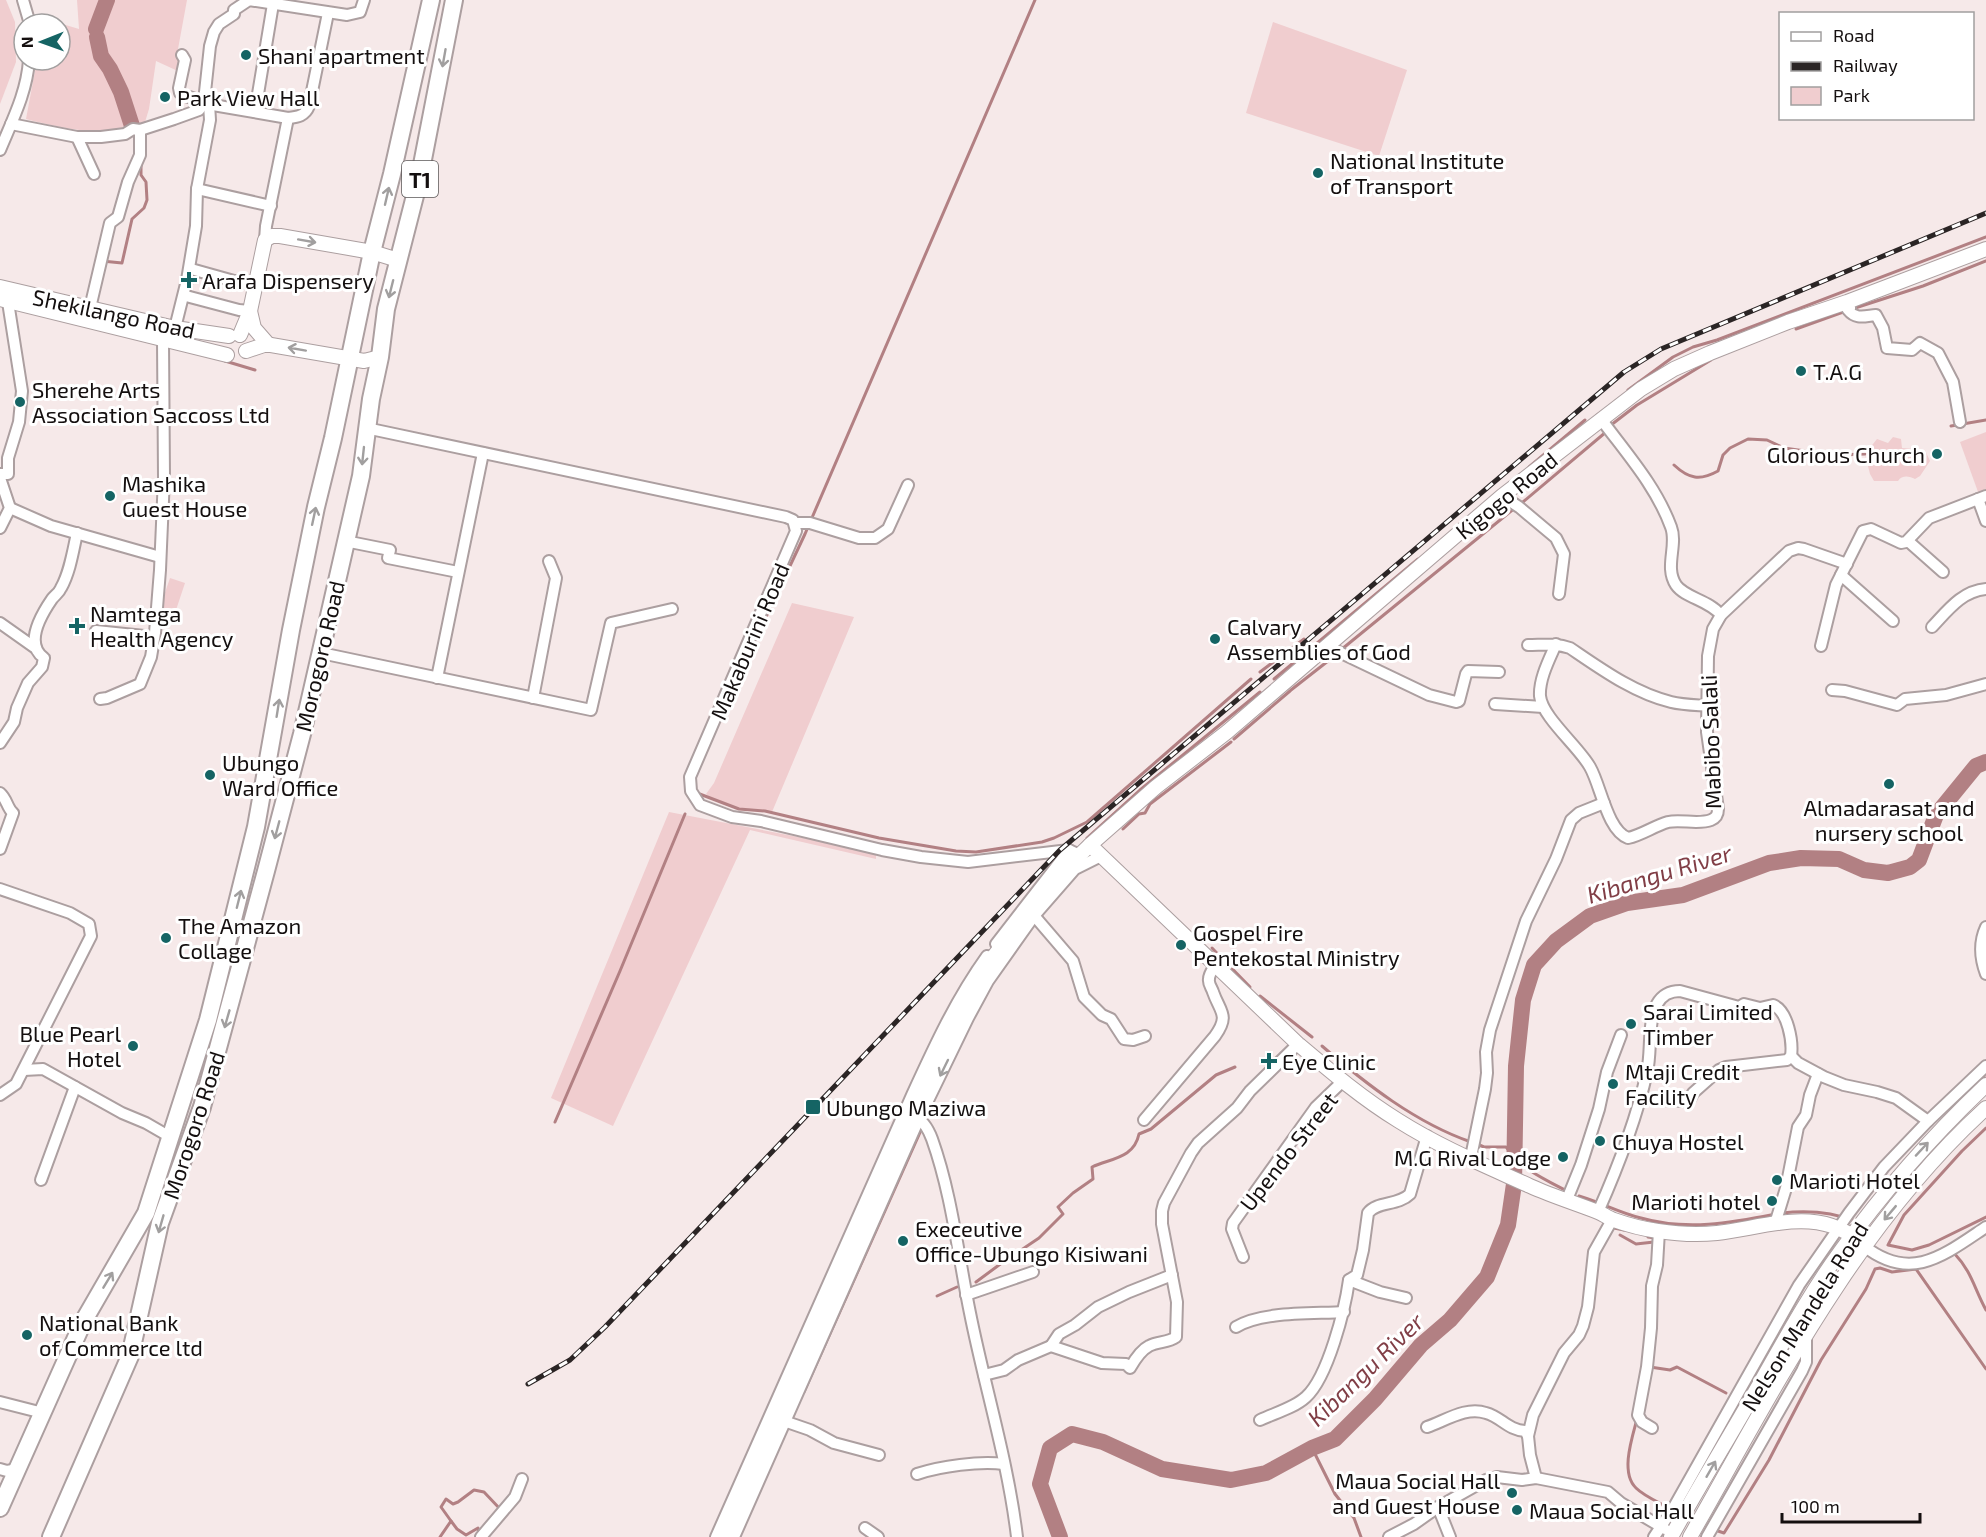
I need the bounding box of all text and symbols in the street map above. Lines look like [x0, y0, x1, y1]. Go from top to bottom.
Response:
north arrow [12, 12, 72, 72]
legend [1779, 12, 1974, 120]
text: Road [1833, 24, 1874, 46]
text: N [17, 36, 36, 48]
place label: Shani apartment [258, 42, 425, 68]
one-way arrow [438, 47, 449, 67]
marker: Shani apartment [239, 48, 253, 62]
text: Railway [1833, 54, 1898, 76]
place label: Park View Hall [177, 84, 320, 110]
text: Park [1833, 84, 1870, 106]
marker: Park View Hall [158, 90, 172, 104]
place label: National Institute of Transport [1330, 147, 1504, 198]
road number: T1 [402, 161, 438, 197]
marker: National Institute of Transport [1311, 166, 1325, 180]
one-way arrow [381, 187, 393, 206]
one-way arrow [296, 236, 316, 247]
place label: Arafa Dispensery [202, 267, 374, 293]
marker: Arafa Dispensery [180, 271, 198, 289]
one-way arrow [385, 279, 397, 298]
street label: Shekilango Road [30, 283, 198, 343]
one-way arrow [288, 343, 308, 354]
place label: T.A.G [1813, 358, 1862, 384]
marker: T.A.G [1794, 364, 1808, 378]
place label: Sherehe Arts Association Saccoss Ltd [32, 376, 270, 427]
marker: Sherehe Arts Association Saccoss Ltd [13, 395, 27, 409]
place label: Glorious Church [1767, 441, 1925, 467]
one-way arrow [357, 446, 368, 466]
street label: Kigogo Road [1450, 446, 1562, 544]
marker: Glorious Church [1930, 447, 1944, 461]
place label: Mashika Guest House [122, 470, 247, 521]
marker: Mashika Guest House [103, 489, 117, 503]
one-way arrow [309, 507, 320, 527]
street label: Makaburini Road [704, 559, 794, 723]
street label: Morogoro Road [289, 578, 349, 734]
place label: Namtega Health Agency [90, 600, 234, 651]
place label: Calvary Assemblies of God [1227, 613, 1411, 664]
marker: Namtega Health Agency [68, 617, 86, 635]
marker: Calvary Assemblies of God [1208, 632, 1222, 646]
street label: Mabibo Salali [1695, 674, 1725, 810]
one-way arrow [272, 698, 283, 718]
place label: Ubungo Ward Office [222, 749, 338, 800]
marker: Ubungo Ward Office [203, 768, 217, 782]
marker: Almadarasat and nursery school [1882, 777, 1896, 791]
place label: Almadarasat and nursery school [1803, 794, 1975, 845]
one-way arrow [270, 820, 282, 839]
water label: Kibangu River [1583, 837, 1735, 909]
one-way arrow [233, 890, 245, 909]
place label: The Amazon Collage [178, 912, 301, 963]
place label: Gospel Fire Pentekostal Ministry [1193, 919, 1400, 970]
marker: The Amazon Collage [159, 931, 173, 945]
marker: Gospel Fire Pentekostal Ministry [1174, 938, 1188, 952]
place label: Sarai Limited Timber [1643, 998, 1773, 1049]
one-way arrow [221, 1009, 232, 1028]
marker: Sarai Limited Timber [1624, 1017, 1638, 1031]
place label: Blue Pearl Hotel [19, 1020, 121, 1071]
marker: Blue Pearl Hotel [126, 1039, 140, 1053]
street label: Morogoro Road [157, 1048, 229, 1202]
place label: Eye Clinic [1282, 1048, 1376, 1074]
marker: Eye Clinic [1260, 1052, 1278, 1070]
one-way arrow [938, 1058, 950, 1076]
place label: Mtaji Credit Facility [1625, 1058, 1740, 1109]
marker: Mtaji Credit Facility [1606, 1077, 1620, 1091]
street label: Upendo Street [1234, 1087, 1342, 1215]
place label: Ubungo Maziwa [826, 1094, 986, 1120]
marker: Ubungo Maziwa [804, 1098, 822, 1116]
place label: Chuya Hostel [1612, 1128, 1744, 1154]
marker: Chuya Hostel [1593, 1134, 1607, 1148]
one-way arrow [1915, 1142, 1929, 1157]
place label: M.G Rival Lodge [1394, 1144, 1551, 1170]
marker: M.G Rival Lodge [1556, 1150, 1570, 1164]
place label: Marioti Hotel [1789, 1167, 1920, 1193]
marker: Marioti Hotel [1770, 1173, 1784, 1187]
place label: Marioti hotel [1631, 1188, 1760, 1214]
marker: Marioti hotel [1765, 1194, 1779, 1208]
one-way arrow [1883, 1205, 1897, 1220]
one-way arrow [155, 1214, 166, 1233]
place label: Execeutive Office-Ubungo Kisiwani [915, 1215, 1148, 1266]
street label: Nelson Mandela Road [1735, 1217, 1873, 1415]
marker: Execeutive Office-Ubungo Kisiwani [896, 1234, 910, 1248]
one-way arrow [102, 1272, 114, 1289]
water label: Kibangu River [1301, 1306, 1429, 1432]
place label: National Bank of Commerce ltd [39, 1309, 203, 1360]
marker: National Bank of Commerce ltd [20, 1328, 34, 1342]
one-way arrow [1706, 1460, 1717, 1478]
place label: Maua Social Hall and Guest House [1332, 1467, 1500, 1518]
marker: Maua Social Hall and Guest House [1505, 1486, 1519, 1500]
scale bar [1782, 1486, 1920, 1524]
text: 100 m [1791, 1495, 1840, 1517]
place label: Maua Social Hall [1529, 1497, 1694, 1523]
marker: Maua Social Hall [1510, 1503, 1524, 1517]

